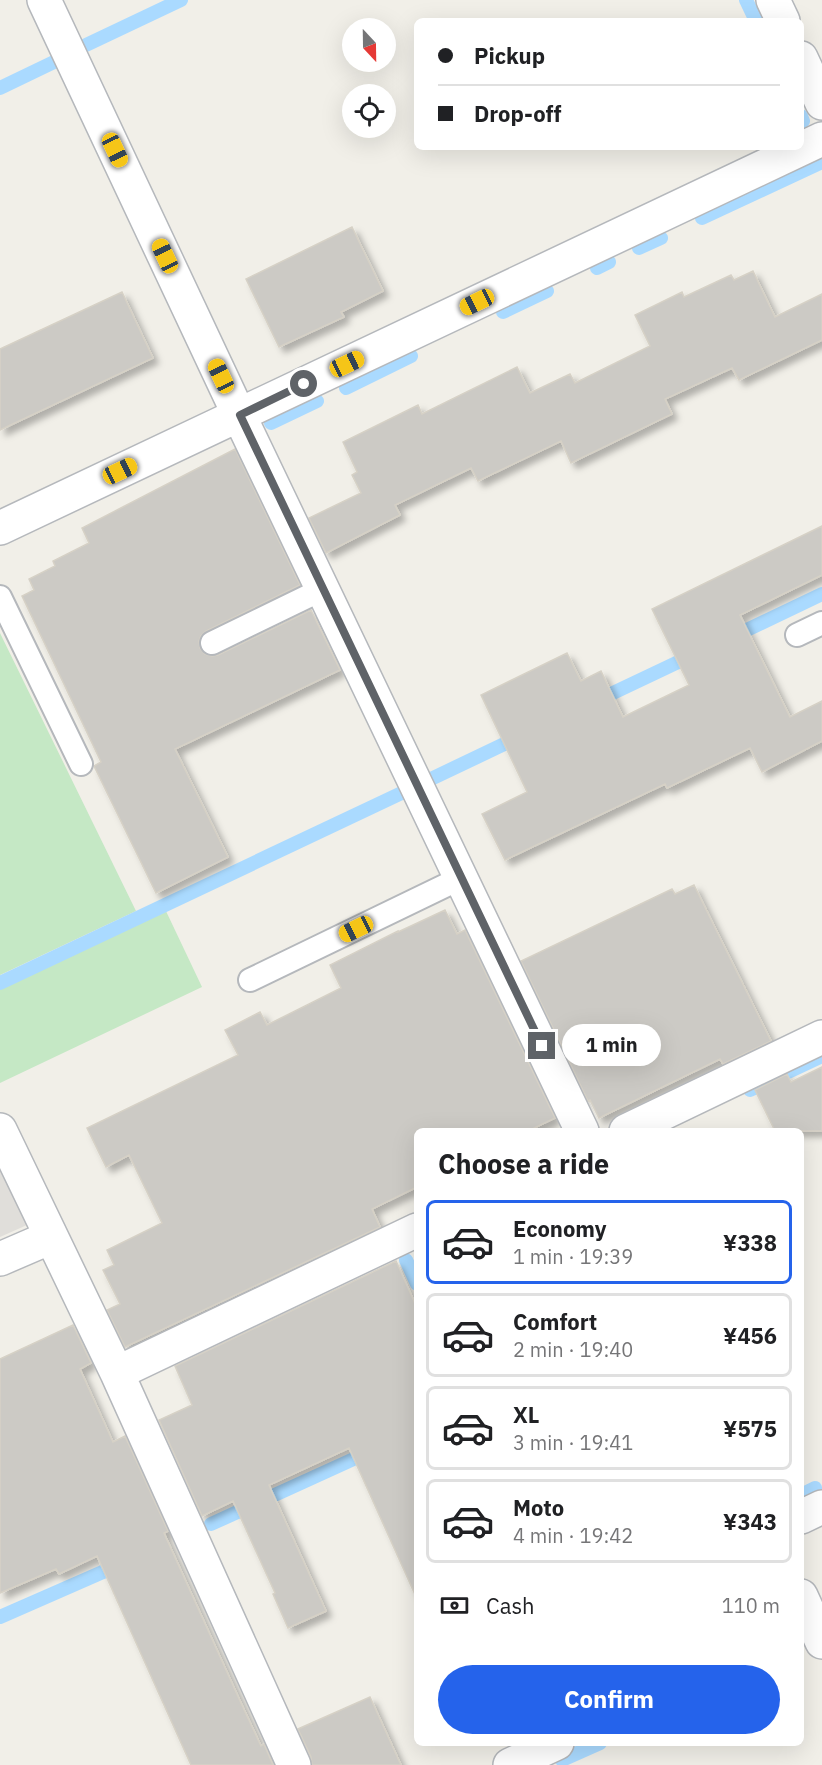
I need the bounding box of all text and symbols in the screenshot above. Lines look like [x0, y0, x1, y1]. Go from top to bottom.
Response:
north arrow [342, 18, 396, 72]
map controls [342, 18, 396, 138]
text: Pickup [474, 41, 545, 70]
button: locate [342, 84, 396, 138]
text: Drop-off [474, 99, 561, 128]
car [99, 130, 131, 170]
car [149, 236, 181, 276]
car [457, 286, 497, 318]
car [327, 348, 367, 380]
car [205, 356, 237, 396]
route start [290, 370, 317, 397]
car [100, 455, 140, 487]
car [336, 913, 376, 945]
callout: 1 min [563, 1025, 662, 1067]
text: 1 min [585, 1031, 638, 1058]
route end [528, 1032, 555, 1059]
text: Choose a ride [438, 1146, 609, 1181]
text: Economy [513, 1214, 607, 1243]
icon: car [441, 1215, 495, 1269]
text: ¥338 [723, 1228, 777, 1257]
text: 1 min · 19:39 [513, 1243, 633, 1270]
text: Comfort [513, 1307, 597, 1336]
icon: car [441, 1308, 495, 1362]
text: ¥456 [723, 1321, 777, 1350]
text: 2 min · 19:40 [513, 1336, 633, 1363]
text: XL [513, 1400, 539, 1429]
icon: car [441, 1401, 495, 1455]
text: ¥575 [723, 1414, 777, 1443]
text: 3 min · 19:41 [513, 1429, 633, 1456]
text: Moto [513, 1493, 564, 1522]
icon: car [441, 1494, 495, 1548]
text: ¥343 [723, 1507, 777, 1536]
text: 4 min · 19:42 [513, 1522, 633, 1549]
icon: cash [438, 1589, 471, 1622]
text: Cash [486, 1591, 535, 1620]
text: 110 m [722, 1592, 780, 1619]
button: Confirm [438, 1665, 780, 1734]

